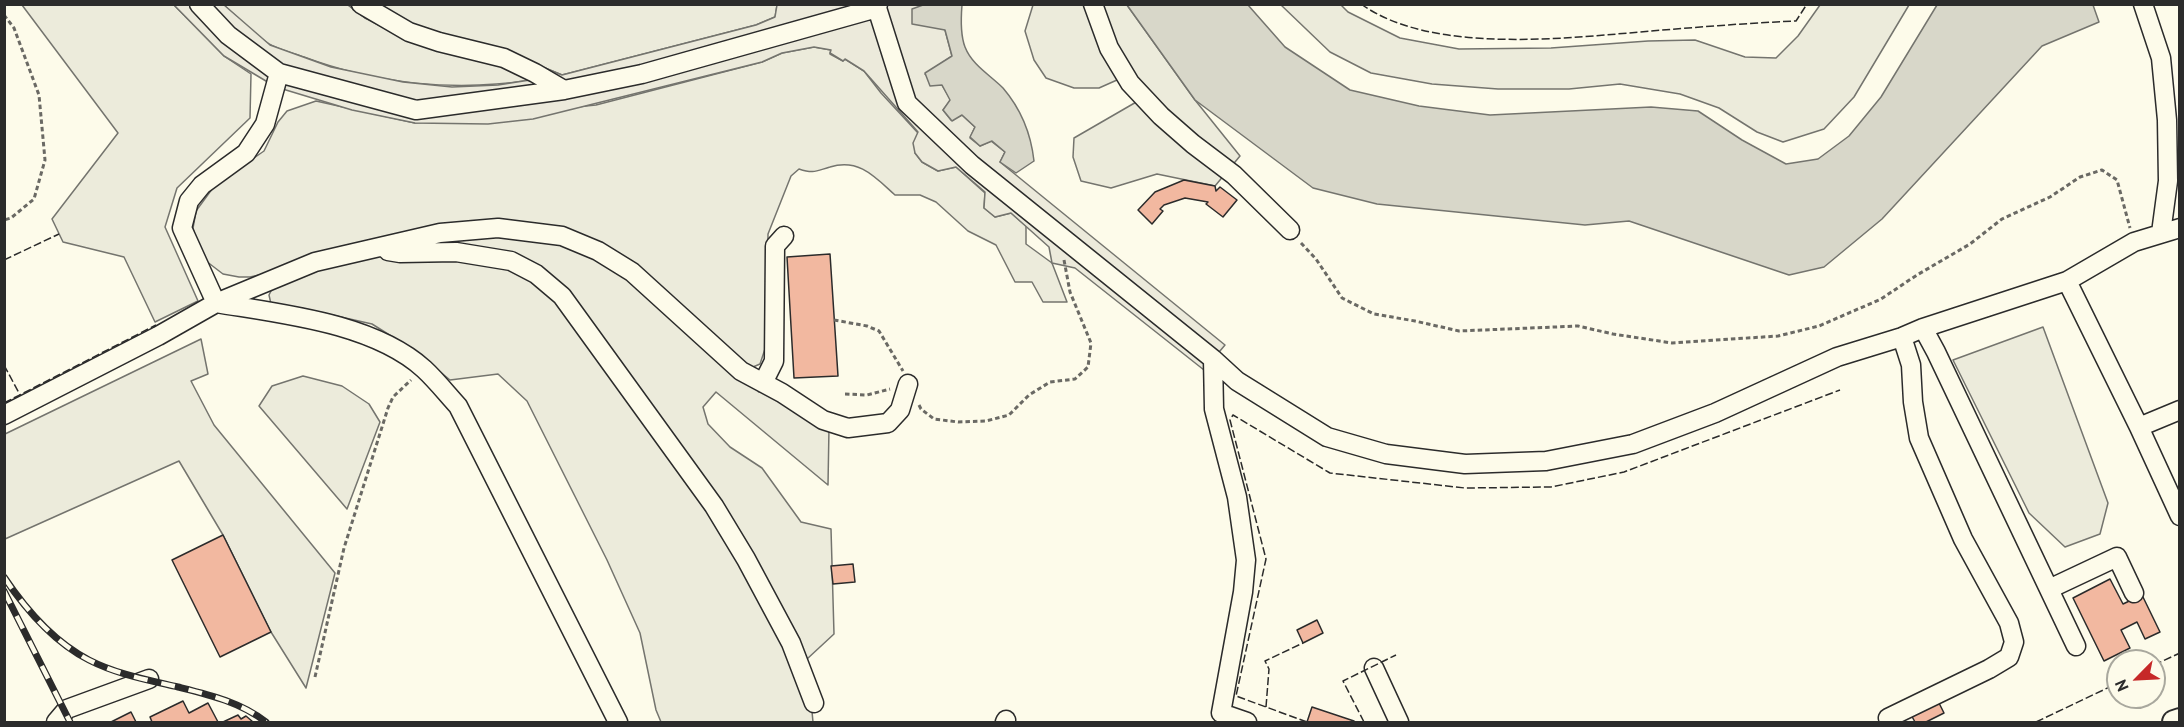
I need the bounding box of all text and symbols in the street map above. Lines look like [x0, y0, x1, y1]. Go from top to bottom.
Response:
north arrow [2106, 649, 2166, 709]
text: N [2110, 677, 2133, 694]

